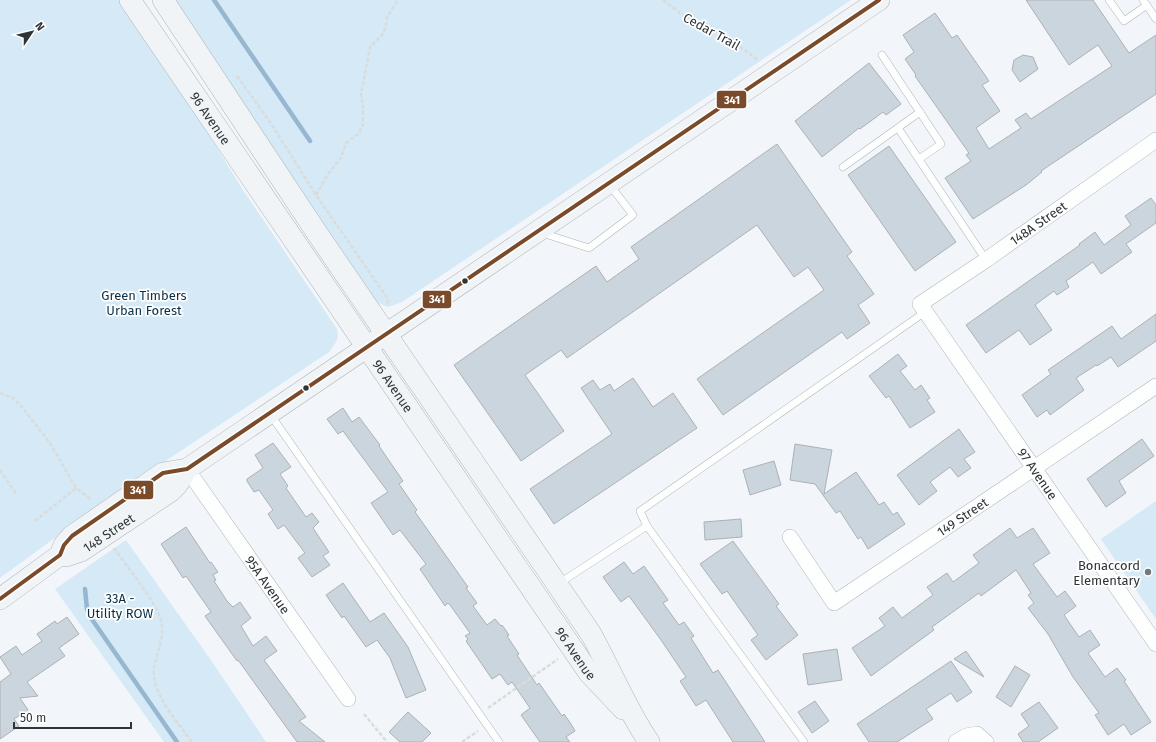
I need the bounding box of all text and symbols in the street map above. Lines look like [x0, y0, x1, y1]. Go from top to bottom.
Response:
street label: Cedar Trail [681, 10, 743, 53]
north arrow [12, 12, 52, 52]
text: N [32, 20, 47, 33]
street label: 96 Avenue [187, 89, 233, 148]
line badge: 341 [716, 90, 747, 109]
text: 341 [723, 94, 740, 107]
street label: 148A Street [1007, 198, 1070, 248]
unlabelled marker [460, 276, 470, 286]
park label: Green Timbers Urban Forest [101, 288, 187, 318]
line badge: 341 [422, 290, 452, 309]
text: 341 [428, 293, 445, 306]
street label: 96 Avenue [370, 357, 416, 415]
unlabelled marker [301, 383, 311, 393]
street label: 97 Avenue [1014, 445, 1060, 503]
line badge: 341 [123, 480, 154, 500]
text: 341 [129, 484, 146, 497]
street label: 149 Street [934, 494, 991, 539]
street label: 148 Street [80, 510, 138, 556]
street label: 95A Avenue [242, 553, 293, 617]
place label: Bonaccord Elementary [1073, 558, 1141, 588]
marker: Bonaccord Elementary [1143, 567, 1153, 577]
park label: 33A - Utility ROW [87, 591, 153, 621]
street label: 96 Avenue [552, 625, 599, 683]
scale bar [14, 704, 131, 730]
text: 50 m [20, 711, 46, 725]

